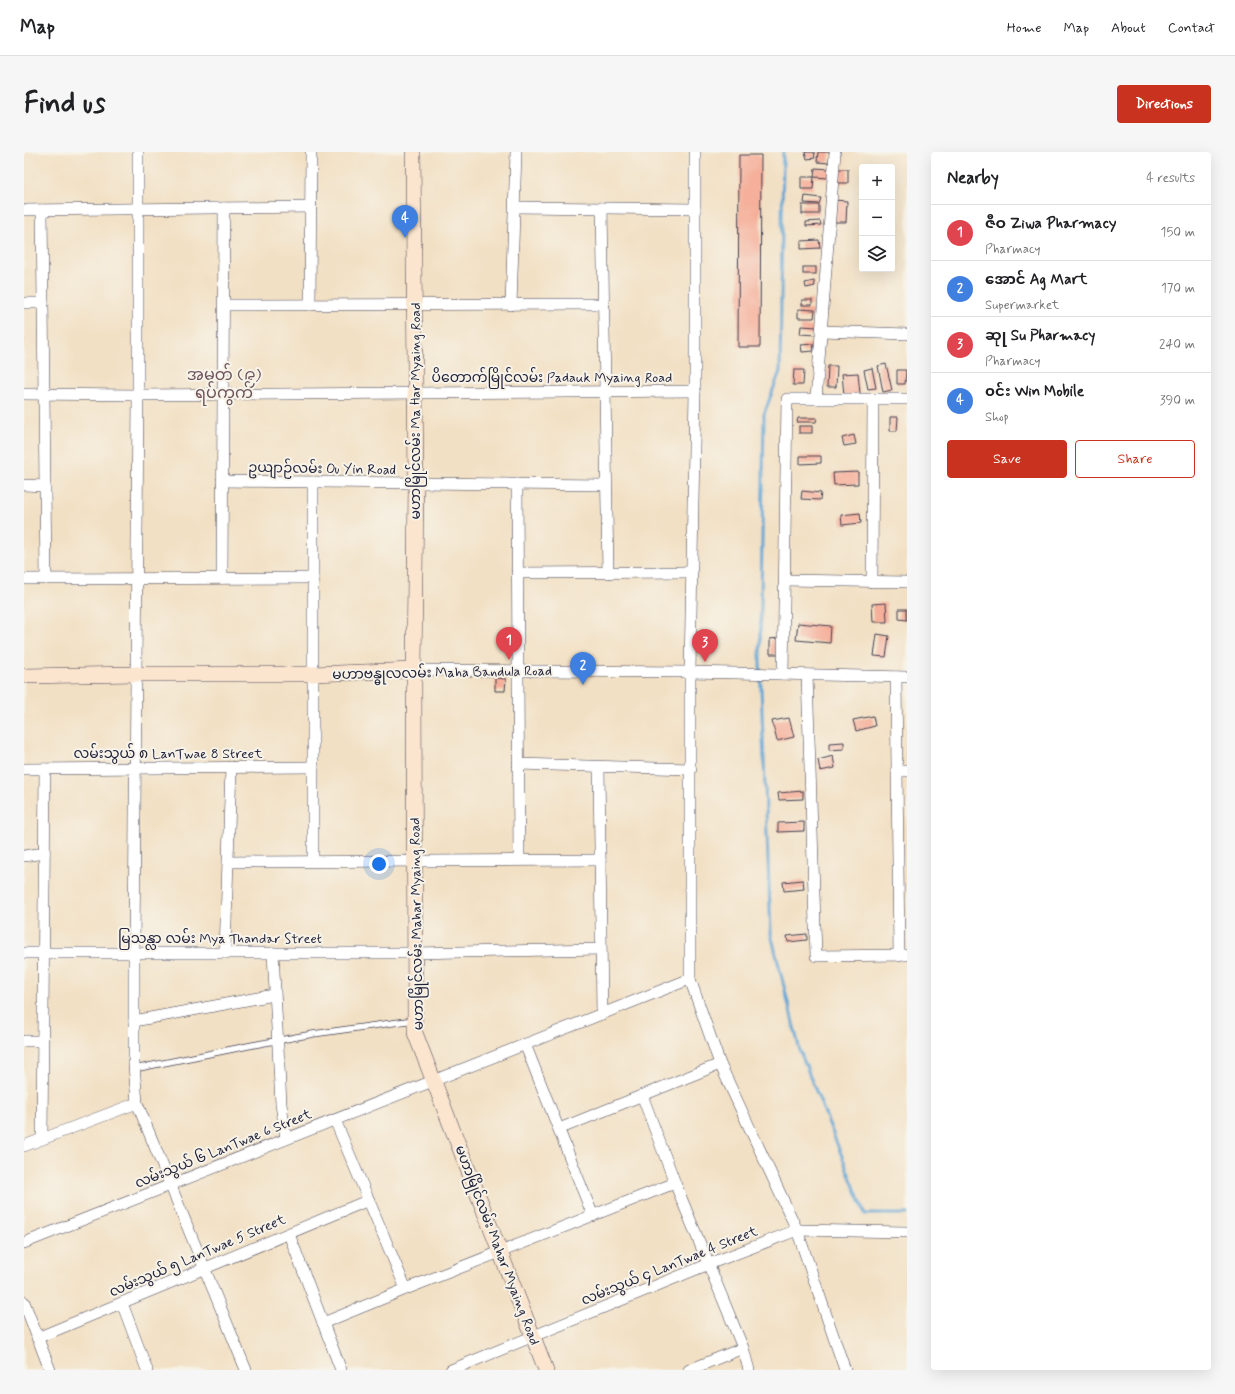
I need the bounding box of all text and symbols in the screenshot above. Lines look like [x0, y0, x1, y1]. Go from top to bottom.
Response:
text: Map [20, 15, 55, 40]
text: Home [1007, 19, 1041, 37]
text: Map [1063, 19, 1089, 37]
text: About [1111, 19, 1146, 37]
text: Contact [1168, 19, 1215, 37]
button: Directions [1117, 85, 1211, 123]
text: Find us [24, 86, 105, 123]
map controls [859, 164, 895, 272]
button: + [859, 164, 895, 200]
text: Nearby [947, 167, 999, 189]
text: 4 results [1146, 170, 1195, 187]
button: − [859, 200, 895, 236]
pin: 4 [392, 205, 418, 238]
text: ဇီဝ Ziwa Pharmacy [985, 214, 1117, 234]
text: 1 [957, 224, 963, 241]
text: 150 m [1161, 224, 1195, 241]
button: layers [859, 236, 895, 272]
text: Pharmacy [985, 241, 1041, 258]
text: အောင် Ag Mart [985, 270, 1087, 290]
text: 2 [957, 280, 963, 297]
text: 170 m [1161, 280, 1195, 297]
text: Supermarket [985, 297, 1059, 314]
street label: မဟာမြိုင်လမ်း Ma Har Myaing Road [405, 303, 427, 520]
text: ဆုု Su Pharmacy [985, 326, 1095, 346]
text: 3 [957, 336, 963, 353]
text: 240 m [1159, 336, 1195, 353]
text: Pharmacy [985, 353, 1041, 370]
district label: အမှတ် (၉) ရပ်ကွက် [187, 363, 261, 406]
street label: ပိတောက်မြိုင်လမ်း Padauk Myaing Road [432, 367, 672, 389]
text: ၀င်း Win Mobile [985, 382, 1084, 402]
text: 4 [956, 392, 964, 409]
text: 390 m [1160, 392, 1195, 409]
text: Shop [985, 409, 1009, 426]
button: Save [947, 440, 1067, 478]
button: Share [1075, 440, 1195, 478]
street label: ဥယျာဉ်လမ်း Ou Yin Road [248, 457, 396, 481]
pin: 1 [496, 627, 522, 660]
pin: 3 [692, 629, 718, 662]
pin: 2 [570, 652, 596, 685]
street label: မဟာဗန္ဓုလလမ်း Maha Bandula Road [332, 660, 552, 686]
street label: လမ်းသွယ် ၈ LanTwae 8 Street [74, 743, 263, 764]
street label: မဟာမြိုင်လမ်း Mahar Myaing Road [404, 817, 430, 1031]
your location [369, 854, 389, 874]
street label: မြသန္လာ လမ်း Mya Thandar Street [118, 928, 322, 950]
street label: လမ်းသွယ် ၆ LanTwae 6 Street [132, 1103, 315, 1194]
street label: မဟာမြိုင်လမ်း Mahar Myaing Road [449, 1142, 545, 1349]
street label: လမ်းသွယ် ၅ LanTwae 5 Street [106, 1208, 290, 1303]
street label: လမ်းသွယ် ၄ LanTwae 4 Street [578, 1220, 762, 1311]

